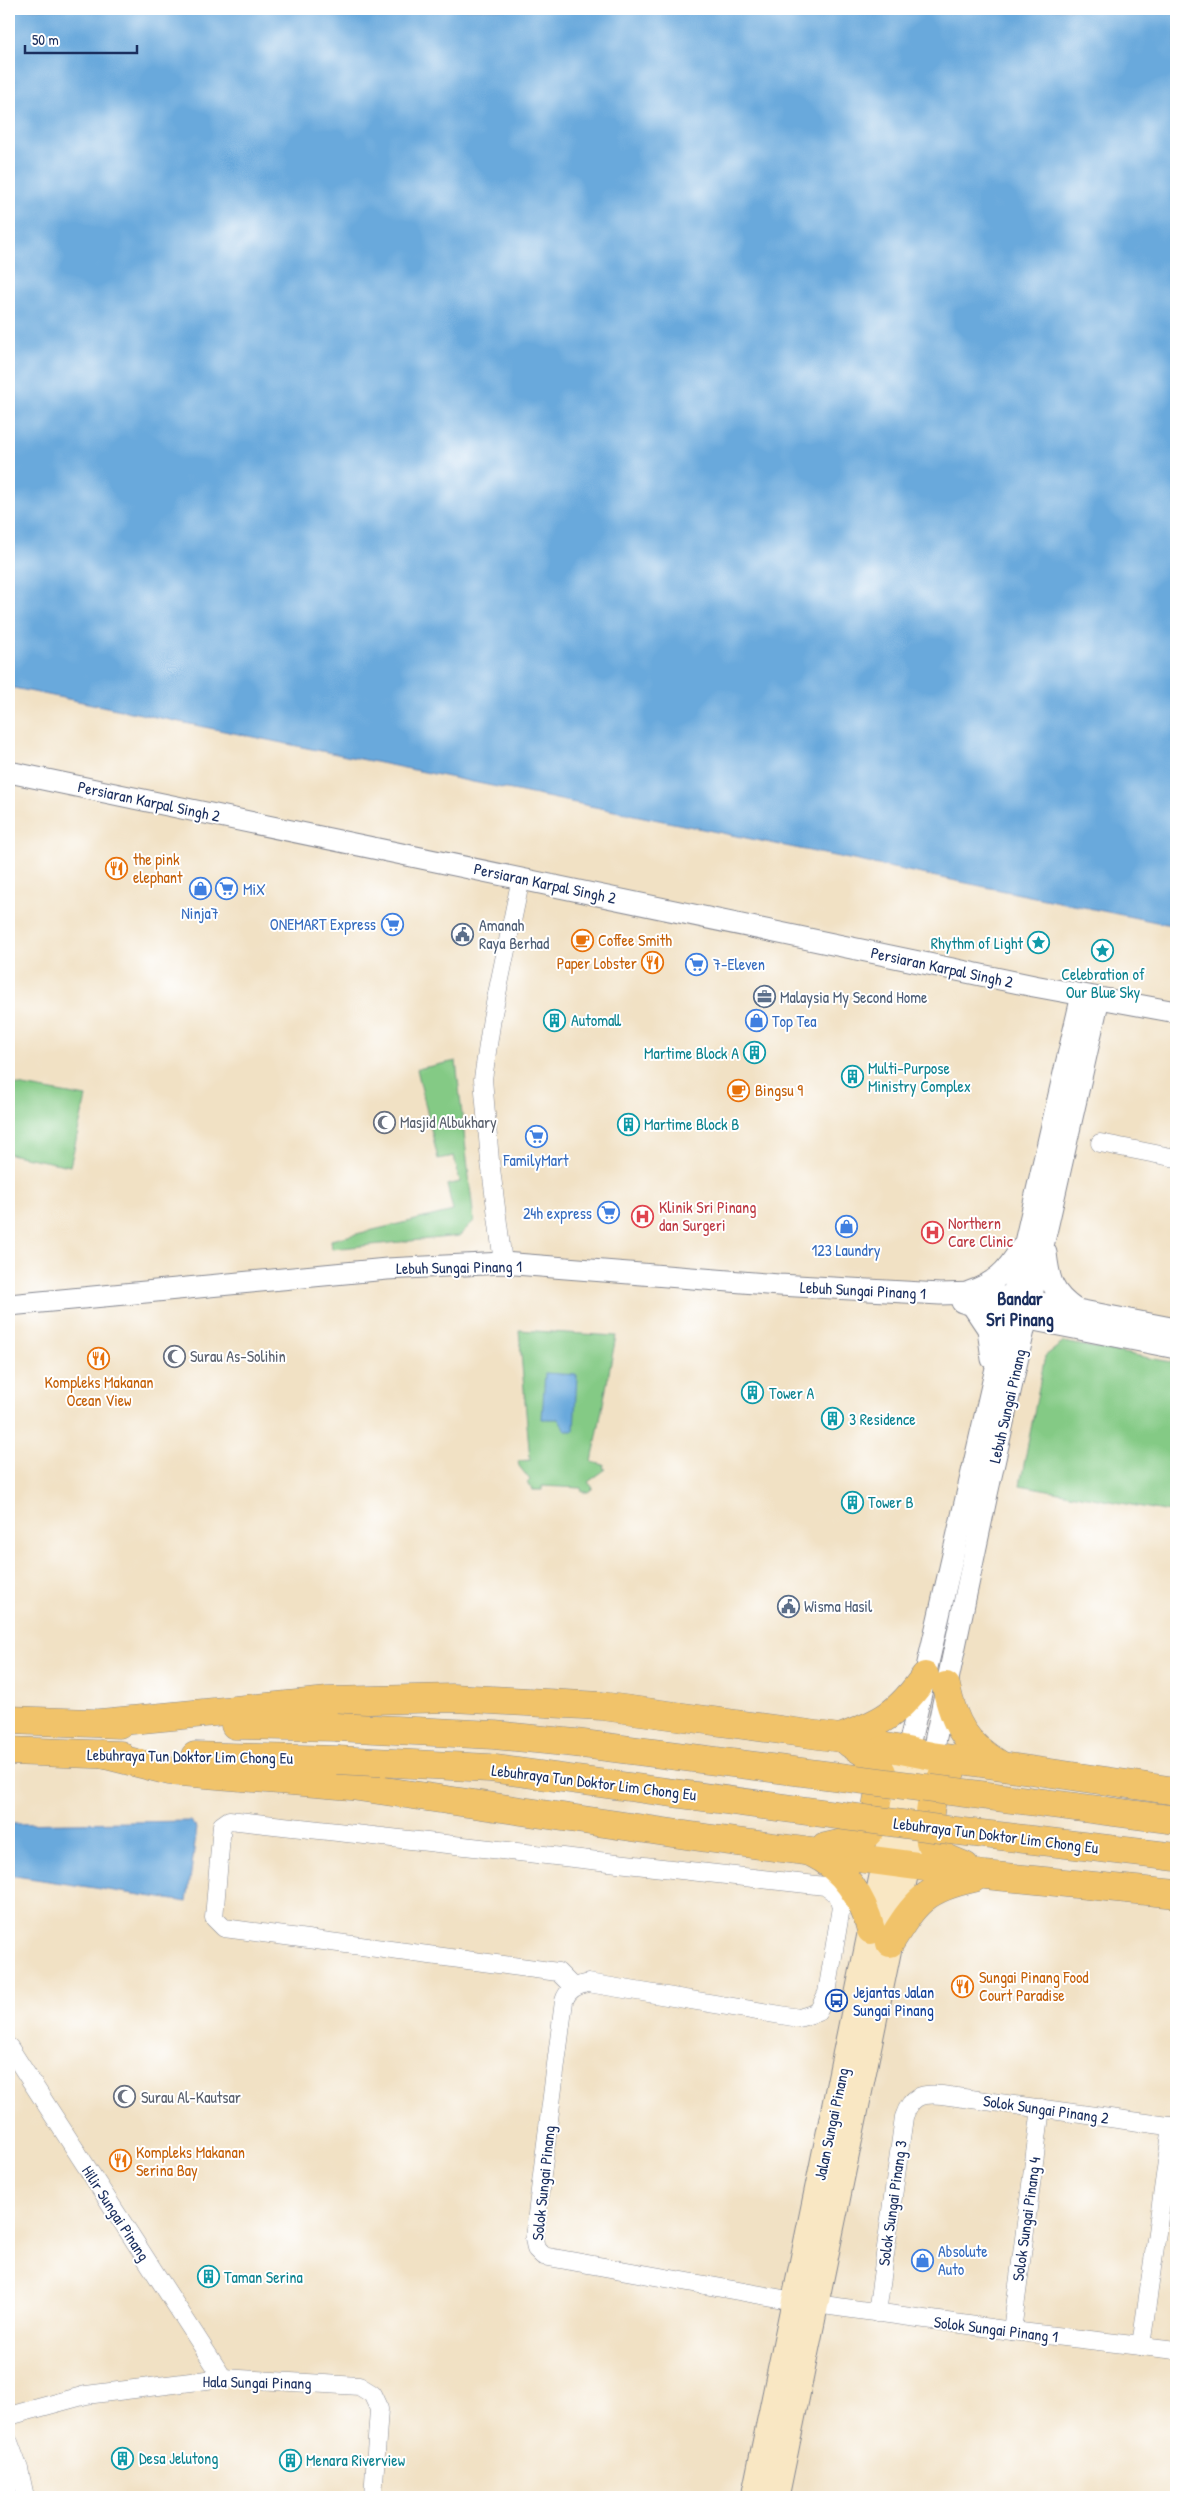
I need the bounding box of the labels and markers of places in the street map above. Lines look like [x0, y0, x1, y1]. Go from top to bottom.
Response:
place label: the pink elephant [133, 848, 183, 888]
restaurant icon: the pink elephant [105, 856, 129, 880]
shop icon: Ninja7 [188, 877, 212, 901]
supermarket icon: MiX [215, 877, 239, 901]
place label: MiX [243, 878, 266, 900]
place label: Ninja7 [181, 902, 219, 924]
supermarket icon: ONEMART Express [380, 912, 404, 936]
place label: ONEMART Express [270, 913, 376, 935]
place label: Amanah Raya Berhad [479, 914, 549, 954]
public building icon: Amanah Raya Berhad [451, 922, 475, 946]
cafe icon: Coffee Smith [570, 928, 594, 952]
place label: Coffee Smith [598, 929, 672, 951]
place icon: Rhythm of Light [1027, 931, 1051, 955]
place label: Rhythm of Light [931, 932, 1023, 954]
place icon: Celebration of Our Blue Sky [1091, 938, 1115, 962]
restaurant icon: Paper Lobster [641, 951, 665, 975]
place label: Paper Lobster [557, 952, 637, 974]
supermarket icon: 7-Eleven [685, 952, 709, 976]
place label: 7-Eleven [713, 953, 765, 975]
place label: Celebration of Our Blue Sky [1061, 963, 1145, 1003]
office icon: Malaysia My Second Home [752, 985, 776, 1009]
place label: Malaysia My Second Home [780, 986, 928, 1008]
building icon: Automall [543, 1008, 567, 1032]
place label: Automall [571, 1009, 621, 1031]
shop icon: Top Tea [744, 1009, 768, 1033]
place label: Top Tea [772, 1010, 817, 1032]
building icon: Martime Block A [743, 1041, 767, 1065]
place label: Martime Block A [644, 1042, 739, 1064]
place label: Multi-Purpose Ministry Complex [868, 1057, 971, 1097]
building icon: Multi-Purpose Ministry Complex [840, 1065, 864, 1089]
cafe icon: Bingsu 9 [727, 1078, 751, 1102]
place label: Bingsu 9 [755, 1079, 803, 1101]
mosque icon: Masjid Albukhary [372, 1110, 396, 1134]
place label: Masjid Albukhary [400, 1111, 497, 1133]
building icon: Martime Block B [616, 1112, 640, 1136]
place label: Martime Block B [644, 1113, 739, 1135]
supermarket icon: FamilyMart [524, 1124, 548, 1148]
place label: FamilyMart [502, 1149, 569, 1171]
place label: Klinik Sri Pinang dan Surgeri [659, 1196, 756, 1236]
supermarket icon: 24h express [596, 1201, 620, 1225]
place label: 24h express [523, 1202, 592, 1224]
hospital icon: Klinik Sri Pinang dan Surgeri [631, 1204, 655, 1228]
place label: Northern Care Clinic [948, 1212, 1014, 1252]
shop icon: 123 Laundry [834, 1214, 858, 1238]
hospital icon: Northern Care Clinic [920, 1220, 944, 1244]
place label: 123 Laundry [811, 1239, 881, 1261]
mosque icon: Surau As-Solihin [162, 1344, 186, 1368]
place label: Surau As-Solihin [190, 1345, 286, 1367]
restaurant icon: Kompleks Makanan Ocean View [87, 1346, 111, 1370]
place label: Kompleks Makanan Ocean View [44, 1371, 154, 1411]
building icon: Tower A [741, 1381, 765, 1405]
place label: Tower A [769, 1382, 815, 1404]
building icon: 3 Residence [821, 1407, 845, 1431]
place label: 3 Residence [849, 1408, 916, 1430]
building icon: Tower B [840, 1490, 864, 1514]
place label: Tower B [868, 1491, 914, 1513]
public building icon: Wisma Hasil [776, 1594, 800, 1618]
place label: Wisma Hasil [804, 1595, 873, 1617]
place label: Sungai Pinang Food Court Paradise [979, 1966, 1089, 2006]
restaurant icon: Sungai Pinang Food Court Paradise [951, 1974, 975, 1998]
place label: Jejantas Jalan Sungai Pinang [853, 1981, 934, 2021]
bus stop icon: Jejantas Jalan Sungai Pinang [825, 1989, 849, 2013]
mosque icon: Surau Al-Kautsar [113, 2085, 137, 2109]
place label: Surau Al-Kautsar [141, 2086, 241, 2108]
place label: Kompleks Makanan Serina Bay [136, 2141, 245, 2181]
restaurant icon: Kompleks Makanan Serina Bay [108, 2149, 132, 2173]
place label: Absolute Auto [938, 2240, 988, 2280]
shop icon: Absolute Auto [910, 2248, 934, 2272]
building icon: Taman Serina [196, 2265, 220, 2289]
place label: Taman Serina [224, 2266, 303, 2288]
building icon: Desa Jelutong [111, 2446, 135, 2470]
place label: Desa Jelutong [139, 2447, 218, 2469]
building icon: Menara Riverview [278, 2448, 302, 2472]
place label: Menara Riverview [306, 2449, 405, 2471]

